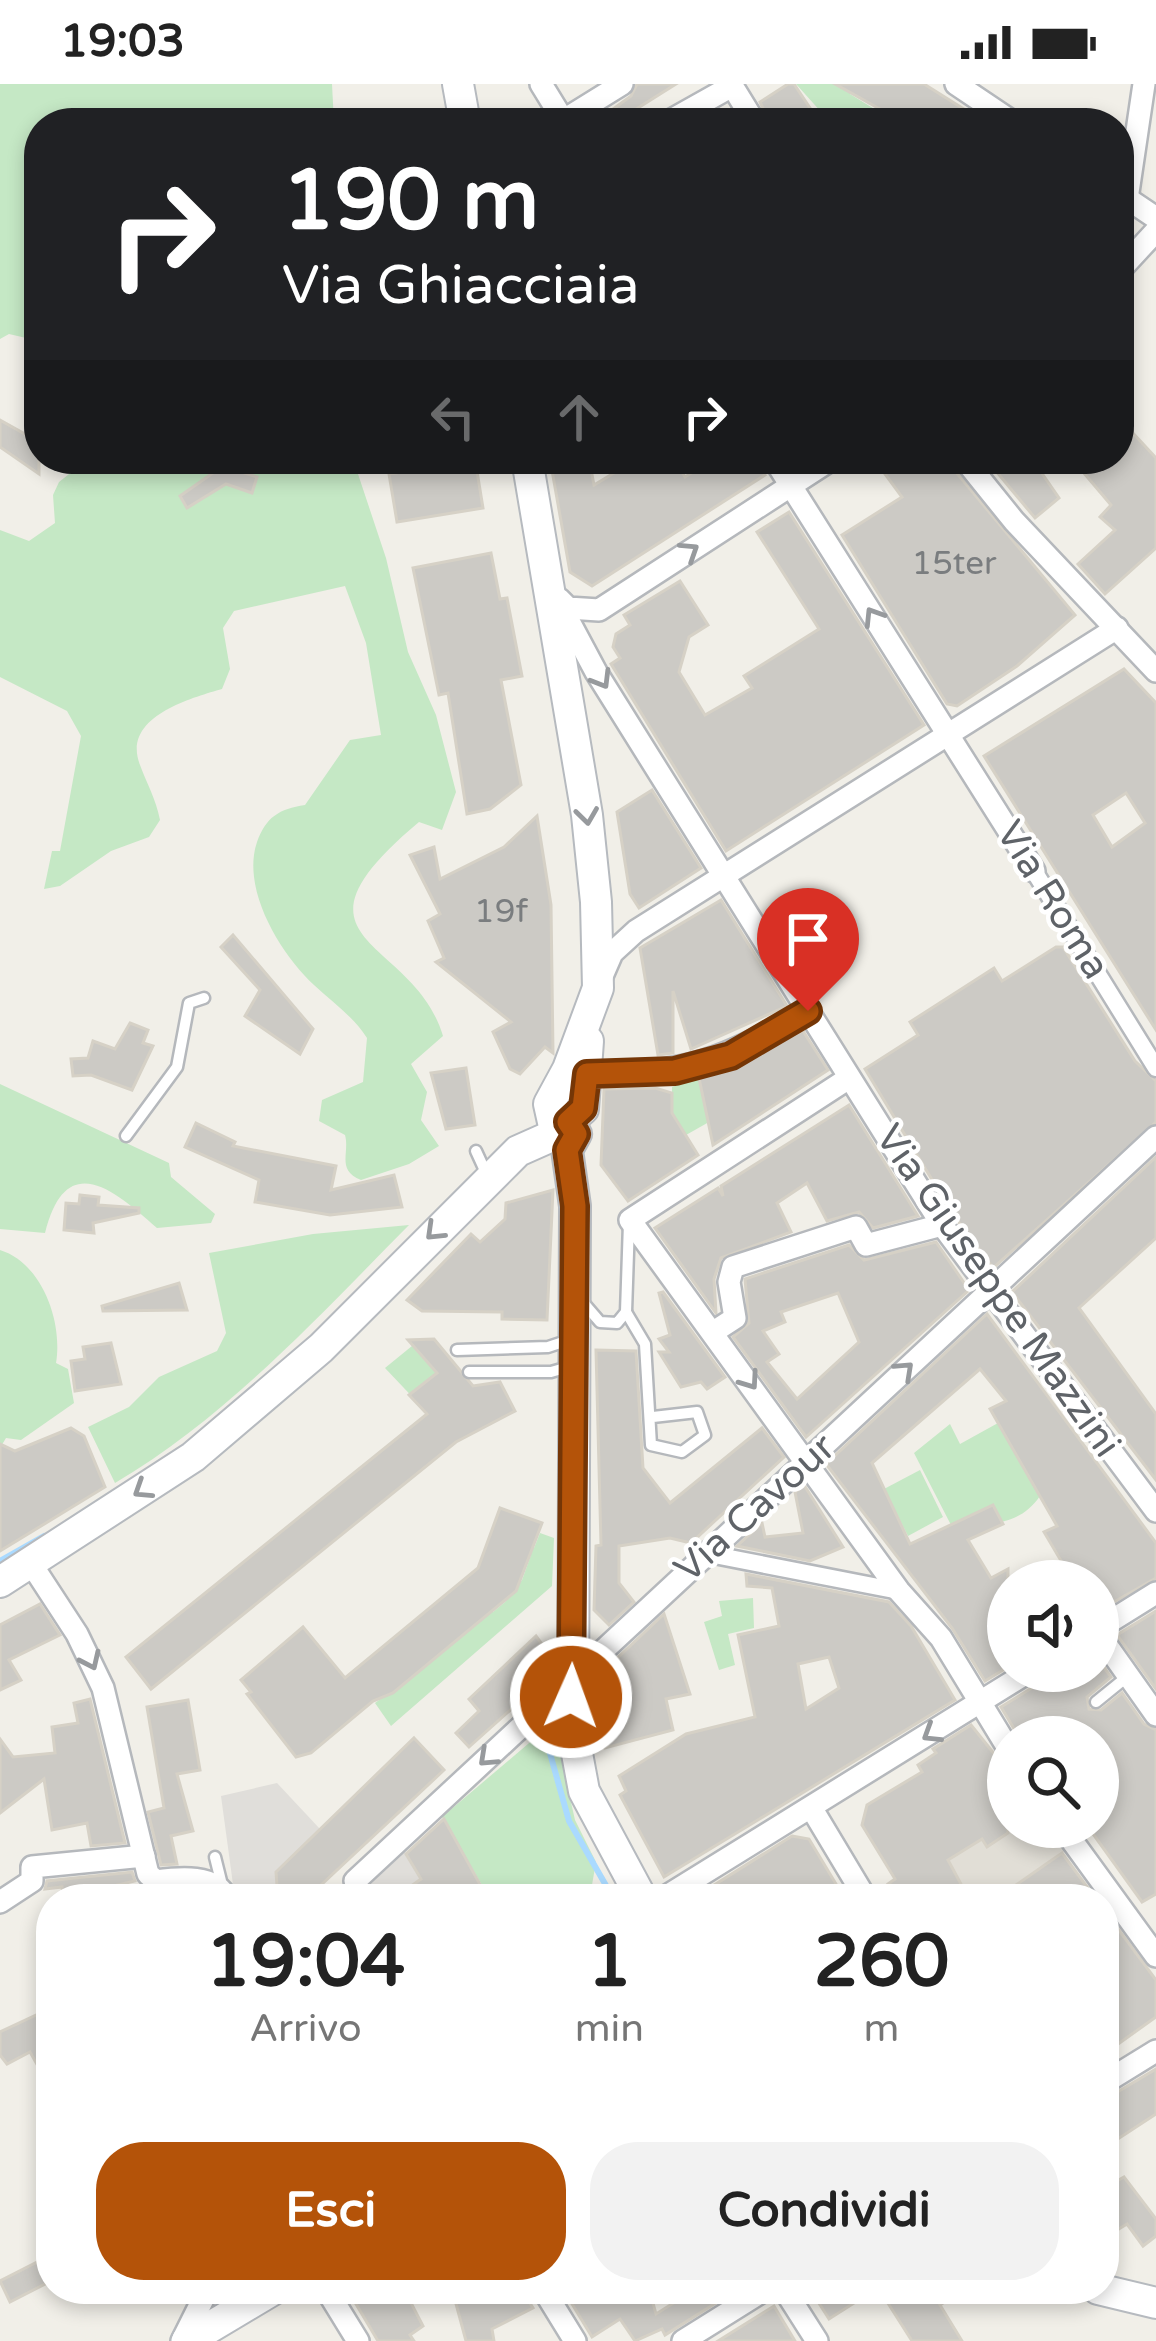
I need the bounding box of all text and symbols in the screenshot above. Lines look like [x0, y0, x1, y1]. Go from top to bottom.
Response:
text: 19:03 [60, 15, 185, 69]
text: 190 m [282, 151, 539, 252]
icon: right [84, 156, 240, 312]
text: Via Ghiacciaia [282, 253, 639, 318]
icon: left [420, 384, 486, 450]
icon: ahead [546, 384, 612, 450]
icon: right [672, 384, 738, 450]
one-way arrow [676, 543, 698, 565]
house number: 15ter [911, 544, 997, 583]
one-way arrow [865, 607, 887, 629]
one-way arrow [588, 667, 610, 689]
one-way arrow [573, 806, 599, 826]
street label: Via Roma [986, 812, 1120, 988]
pin [757, 888, 859, 1011]
house number: 19f [474, 892, 528, 931]
icon: arrive [775, 906, 841, 972]
street label: Via Giuseppe Mazzini [865, 1116, 1131, 1466]
one-way arrow [426, 1218, 448, 1240]
one-way arrow [891, 1362, 913, 1384]
one-way arrow [736, 1367, 758, 1389]
street label: Via Cavour [665, 1424, 845, 1592]
one-way arrow [134, 1475, 156, 1497]
map controls [987, 1560, 1119, 1848]
button: sound [987, 1560, 1119, 1692]
position arrow [508, 1634, 634, 1760]
one-way arrow [77, 1649, 100, 1670]
button: search [987, 1716, 1119, 1848]
one-way arrow [922, 1720, 944, 1742]
one-way arrow [480, 1743, 501, 1765]
text: 19:04 [206, 1919, 405, 2006]
text: 1 [587, 1919, 632, 2006]
text: 260 [814, 1919, 949, 2006]
text: Arrivo [249, 2005, 362, 2052]
text: min [575, 2005, 644, 2052]
text: m [864, 2005, 899, 2052]
button: Esci [96, 2142, 566, 2280]
button: Condividi [590, 2142, 1059, 2280]

